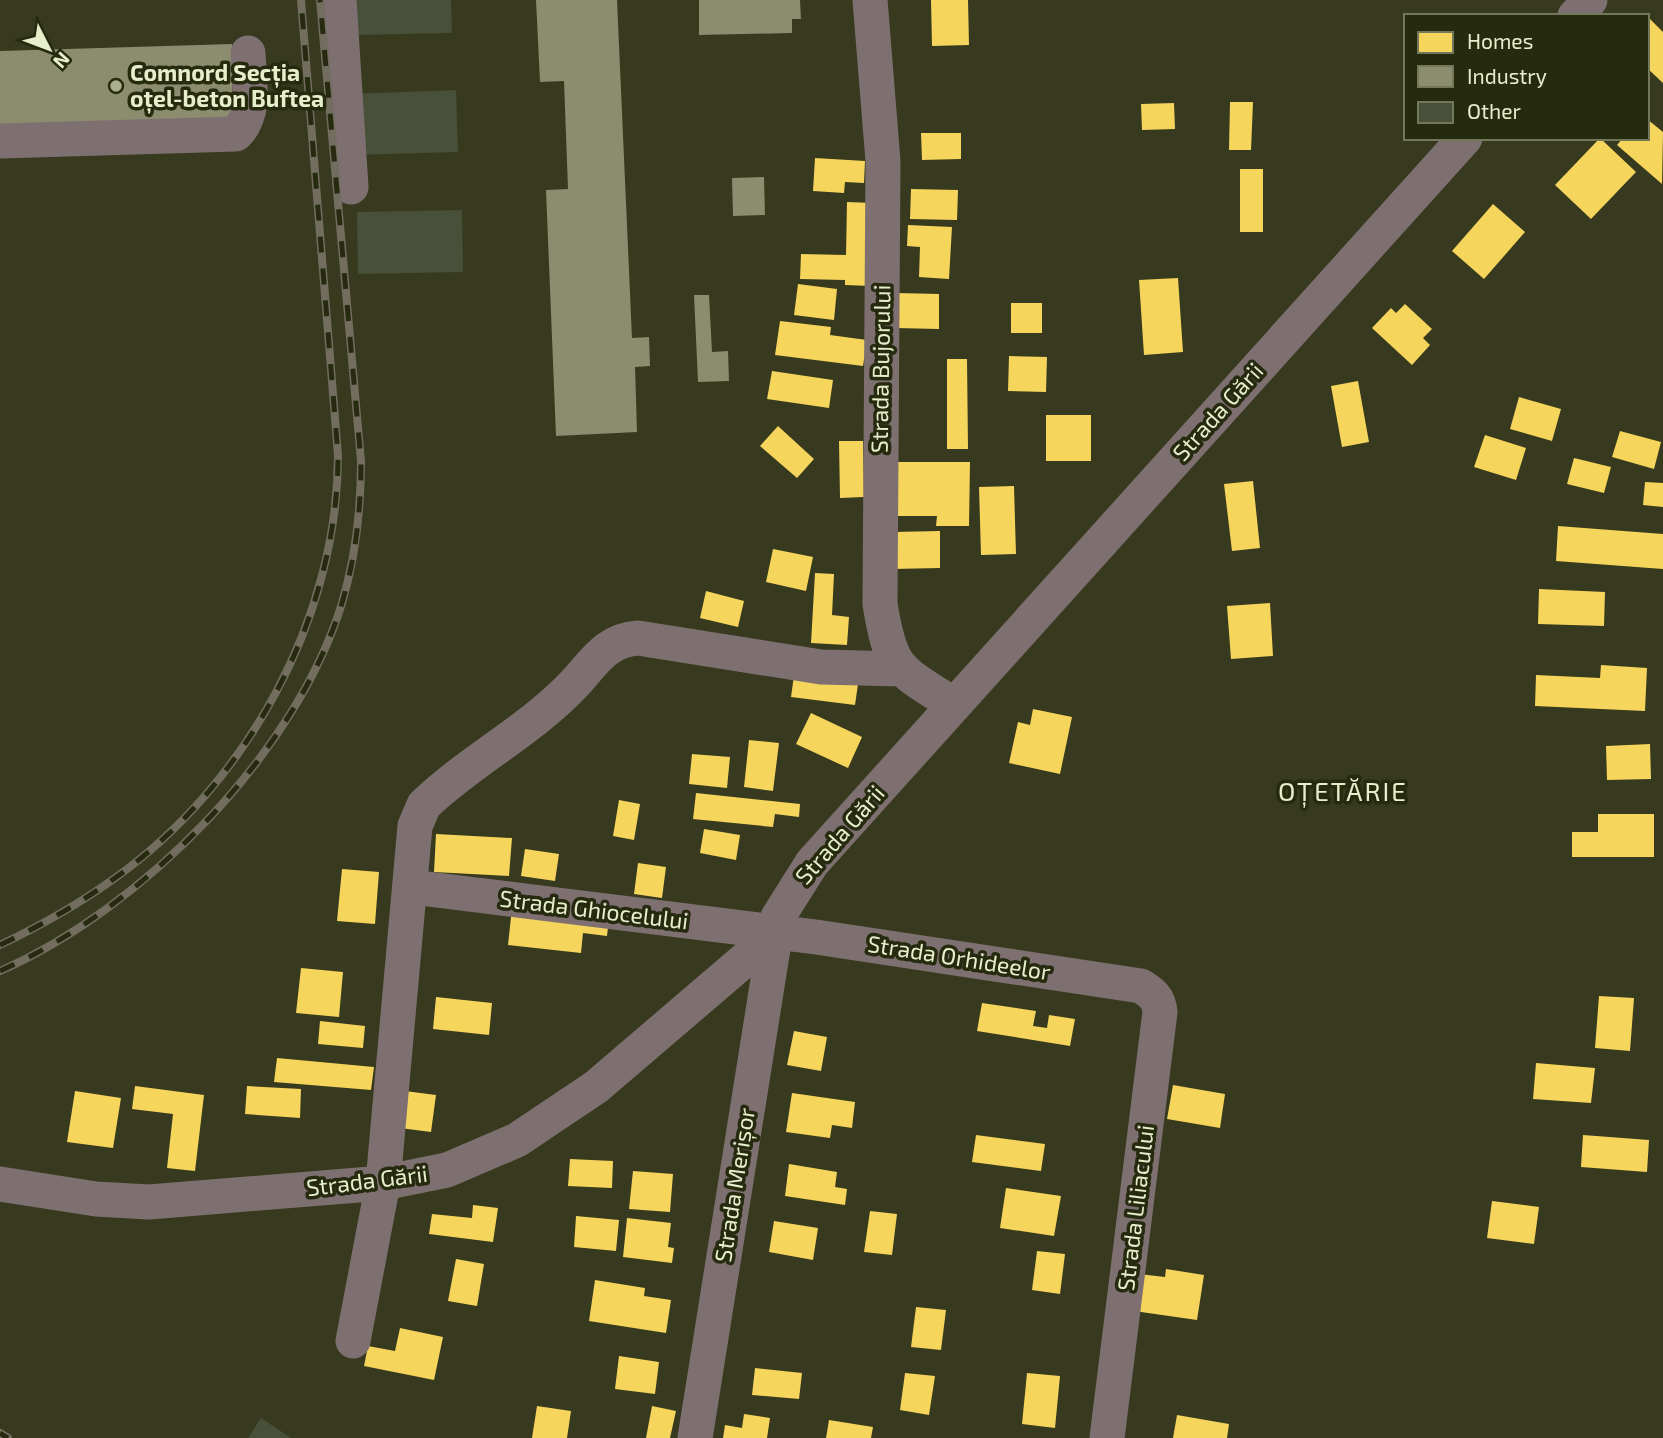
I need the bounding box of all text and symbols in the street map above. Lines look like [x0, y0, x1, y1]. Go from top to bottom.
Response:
north arrow [14, 14, 84, 84]
legend [1404, 14, 1649, 140]
text: Homes [1467, 28, 1533, 53]
text: N [49, 48, 75, 74]
place label: Comnord Secția oțel-beton Buftea [130, 58, 324, 114]
text: Industry [1467, 63, 1547, 88]
marker: Comnord Secția oțel-beton Buftea [108, 78, 124, 94]
text: Other [1467, 98, 1522, 123]
street label: Strada Bujorului [865, 285, 895, 453]
street label: Strada Gării [1166, 357, 1268, 466]
district label: OȚETĂRIE [1278, 775, 1408, 808]
street label: Strada Gării [789, 779, 890, 890]
street label: Strada Ghiocelului [498, 884, 690, 934]
street label: Strada Orhideelor [866, 929, 1053, 985]
street label: Strada Merișor [708, 1106, 762, 1264]
street label: Strada Liliacului [1111, 1123, 1159, 1292]
street label: Strada Gării [305, 1159, 429, 1201]

